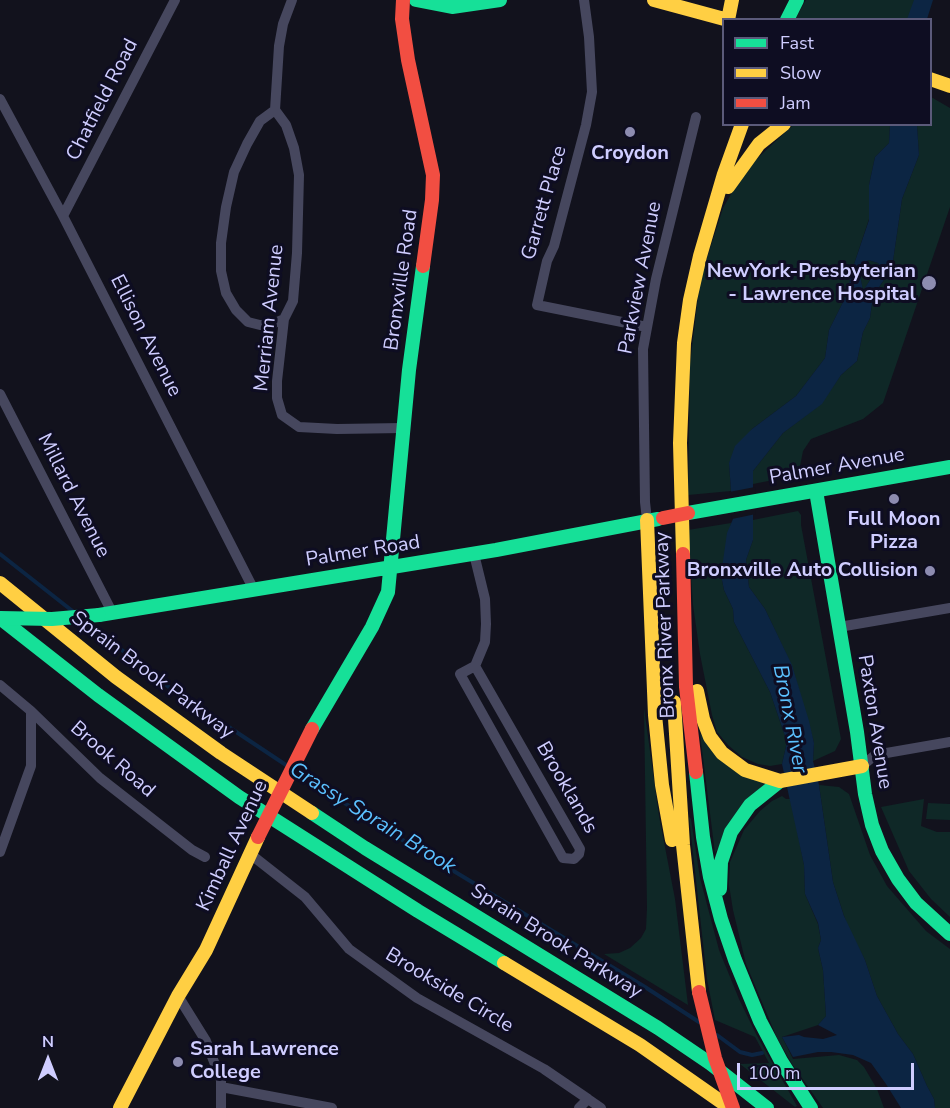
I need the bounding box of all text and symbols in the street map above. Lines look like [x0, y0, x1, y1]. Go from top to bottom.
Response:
legend [722, 18, 932, 126]
text: Fast [780, 31, 814, 55]
street label: Chatfield Road [62, 35, 144, 165]
text: Slow [780, 61, 821, 85]
text: Jam [780, 91, 811, 115]
marker: Croydon [623, 125, 637, 139]
place label: Croydon [591, 142, 669, 166]
street label: Garrett Place [517, 143, 573, 263]
street label: Parkview Avenue [614, 200, 668, 356]
street label: Bronxville Road [380, 208, 424, 352]
street label: Merriam Avenue [250, 243, 290, 393]
place label: NewYork-Presbyterian - Lawrence Hospital [707, 260, 916, 307]
street label: Ellison Avenue [104, 271, 186, 401]
marker: NewYork-Presbyterian - Lawrence Hospital [920, 274, 938, 292]
street label: Millard Avenue [31, 430, 115, 562]
street label: Palmer Avenue [768, 443, 906, 491]
marker: Full Moon Pizza [887, 492, 901, 506]
place label: Full Moon Pizza [848, 508, 940, 555]
street label: Palmer Road [304, 531, 422, 573]
street label: Bronx River Parkway [651, 531, 681, 719]
place label: Bronxville Auto Collision [687, 559, 918, 583]
marker: Bronxville Auto Collision [923, 564, 937, 578]
street label: Sprain Brook Parkway [66, 607, 238, 745]
street label: Paxton Avenue [852, 653, 896, 791]
water label: Bronx River [766, 663, 812, 775]
street label: Brook Road [65, 717, 159, 803]
street label: Brooklands [530, 738, 602, 838]
water label: Grassy Sprain Brook [284, 758, 460, 880]
street label: Kimball Avenue [192, 777, 274, 915]
street label: Sprain Brook Parkway [466, 879, 646, 1005]
street label: Brookside Circle [381, 943, 517, 1039]
north arrow [18, 1030, 78, 1090]
text: N [42, 1031, 54, 1053]
place label: Sarah Lawrence College [190, 1038, 339, 1085]
scale bar [740, 1051, 917, 1089]
marker: Sarah Lawrence College [171, 1055, 185, 1069]
text: 100 m [748, 1061, 800, 1085]

